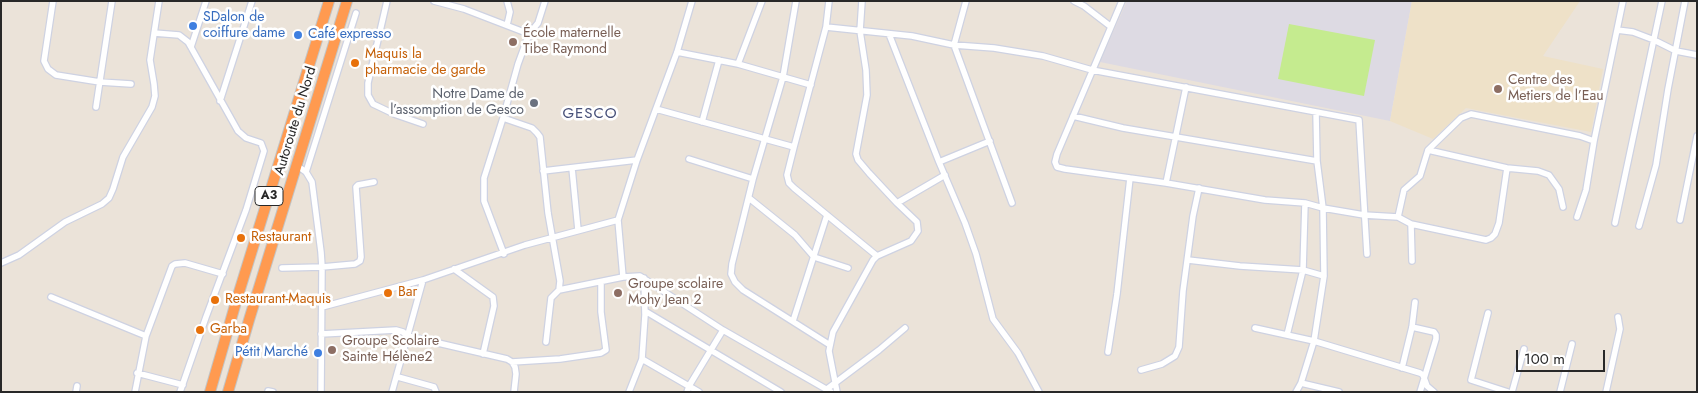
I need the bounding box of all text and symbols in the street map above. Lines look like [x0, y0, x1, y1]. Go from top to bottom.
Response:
place label: SDalon de coiffure dame [203, 10, 285, 42]
marker: SDalon de coiffure dame [187, 20, 199, 32]
place label: École maternelle Tibe Raymond [523, 26, 621, 58]
place label: Café expresso [308, 27, 391, 43]
marker: Café expresso [292, 29, 304, 41]
marker: École maternelle Tibe Raymond [507, 36, 519, 48]
place label: Maquis la pharmacie de garde [365, 47, 485, 80]
marker: Maquis la pharmacie de garde [349, 57, 361, 69]
street label: Autoroute du Nord [272, 65, 320, 177]
place label: Centre des Metiers de l’Eau [1508, 73, 1604, 105]
marker: Centre des Metiers de l’Eau [1492, 83, 1504, 95]
place label: Notre Dame de l’assomption de Gesco [390, 87, 524, 120]
marker: Notre Dame de l’assomption de Gesco [528, 97, 540, 109]
district label: GESCO [562, 105, 618, 123]
road number: A3 [255, 187, 283, 206]
place label: Restaurant [251, 230, 311, 246]
marker: Restaurant [235, 232, 247, 244]
place label: Groupe scolaire Mohy Jean 2 [628, 277, 723, 310]
place label: Bar [398, 285, 417, 301]
marker: Bar [382, 287, 394, 299]
marker: Groupe scolaire Mohy Jean 2 [612, 287, 624, 299]
place label: Restaurant-Maquis [225, 292, 331, 308]
marker: Restaurant-Maquis [209, 294, 221, 306]
place label: Garba [210, 322, 247, 338]
marker: Garba [194, 324, 206, 336]
place label: Groupe Scolaire Sainte Hélène2 [342, 334, 439, 367]
scale bar [1518, 340, 1607, 372]
marker: Groupe Scolaire Sainte Hélène2 [326, 344, 338, 356]
place label: Pétit Marché [235, 345, 308, 361]
marker: Pétit Marché [312, 347, 324, 359]
text: 100 m [1524, 348, 1565, 370]

